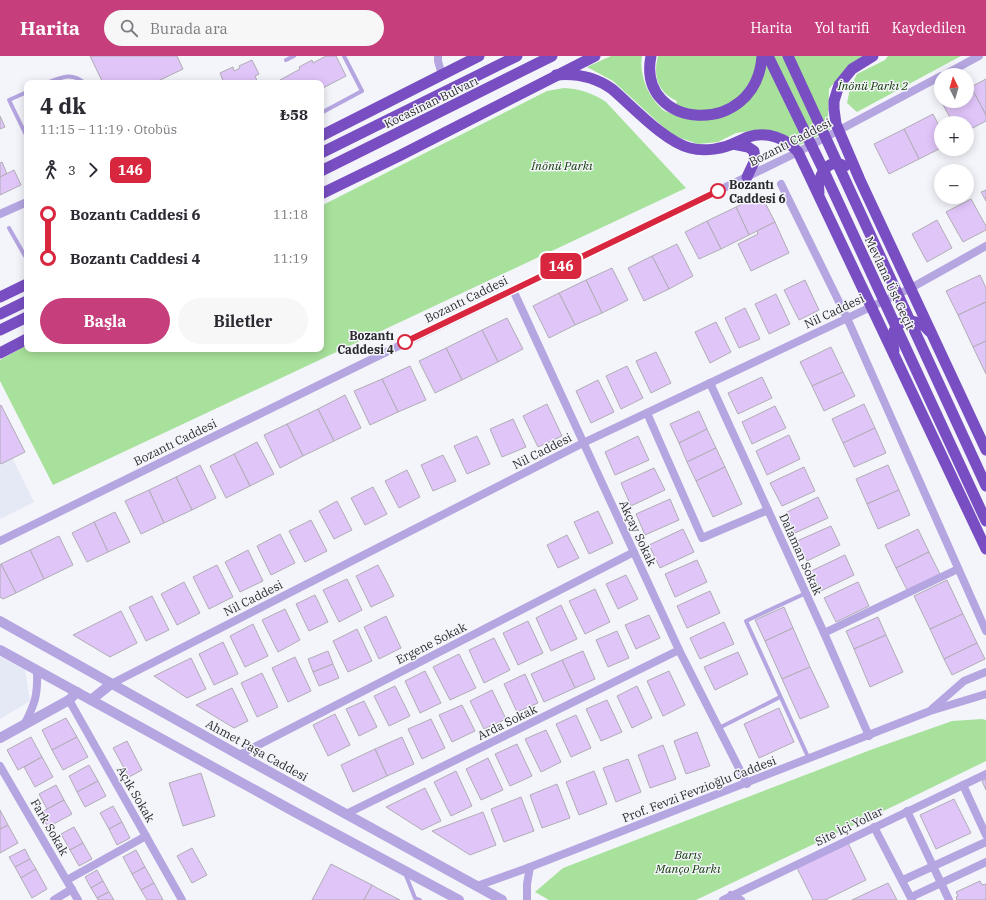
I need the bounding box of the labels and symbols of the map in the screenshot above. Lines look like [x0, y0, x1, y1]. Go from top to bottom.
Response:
north arrow [934, 68, 974, 108]
street label: Kocasinan Bulvarı [381, 73, 481, 131]
park label: İnönü Parkı 2 [837, 78, 909, 93]
street label: Bozantı Caddesi [746, 115, 834, 169]
park label: İnönü Parkı [530, 158, 593, 173]
place label: Bozantı Caddesi 6 [729, 177, 786, 206]
marker: Bozantı Caddesi 6 [710, 183, 726, 199]
street label: Mevlana Üst Geçit [862, 234, 918, 332]
line badge: 146 [538, 253, 584, 279]
street label: Bozantı Caddesi [422, 272, 510, 326]
street label: Nil Caddesi [802, 291, 867, 331]
place label: Bozantı Caddesi 4 [337, 328, 394, 357]
marker: Bozantı Caddesi 4 [397, 334, 413, 350]
street label: Bozantı Caddesi [131, 415, 219, 469]
street label: Nil Caddesi [510, 430, 574, 472]
street label: Akçay Sokak [616, 498, 660, 568]
street label: Dalaman Sokak [776, 511, 826, 597]
street label: Nil Caddesi [221, 577, 285, 619]
street label: Ergene Sokak [393, 619, 469, 667]
street label: Arda Sokak [475, 701, 539, 743]
street label: Ahmet Paşa Caddesi [203, 716, 311, 784]
street label: Prof. Fevzi Fevzioğlu Caddesi [620, 753, 778, 825]
street label: Açık Sokak [114, 763, 158, 825]
street label: Fark Sokak [28, 796, 72, 858]
street label: Site İçi Yollar [813, 803, 886, 849]
park label: Barış Manço Parkı [654, 847, 721, 876]

